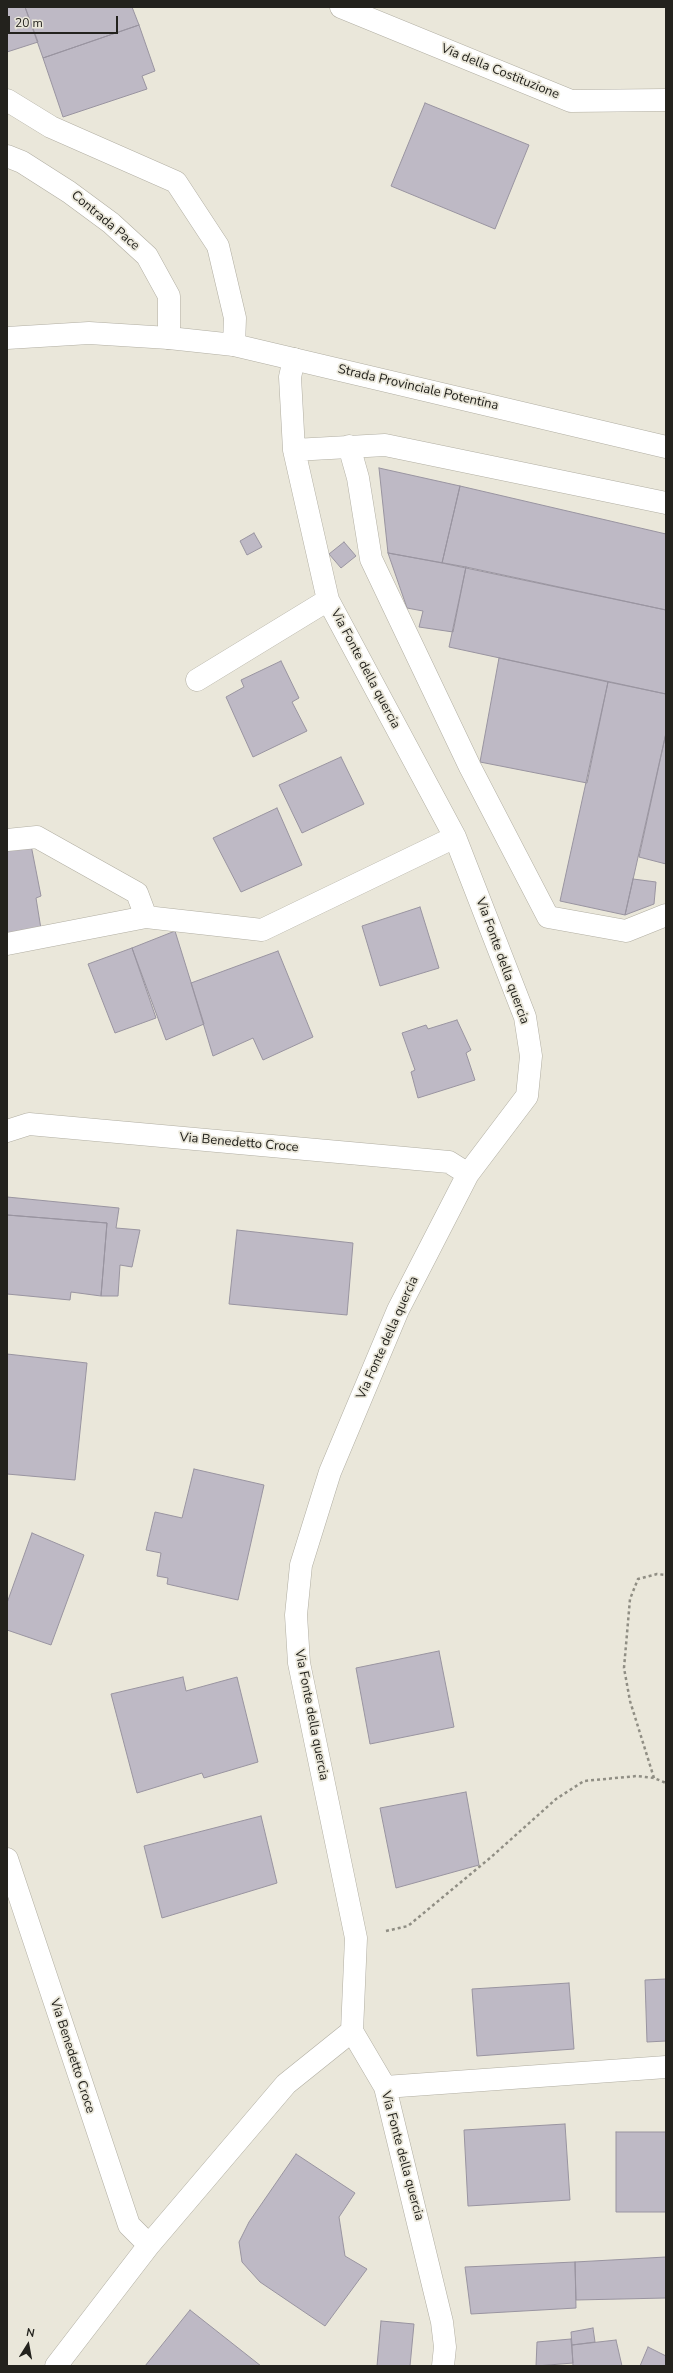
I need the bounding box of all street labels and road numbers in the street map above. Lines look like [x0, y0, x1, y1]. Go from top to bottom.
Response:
street label: Via della Costituzione [439, 41, 561, 103]
street label: Contrada Pace [68, 188, 142, 254]
street label: Strada Provinciale Potentina [336, 362, 500, 414]
street label: Via Fonte della quercia [327, 607, 403, 731]
street label: Via Fonte della quercia [472, 896, 532, 1026]
street label: Via Benedetto Croce [179, 1130, 299, 1156]
street label: Via Fonte della quercia [354, 1274, 422, 1402]
street label: Via Fonte della quercia [291, 1648, 331, 1782]
street label: Via Benedetto Croce [46, 1997, 98, 2115]
street label: Via Fonte della quercia [377, 2090, 427, 2222]

